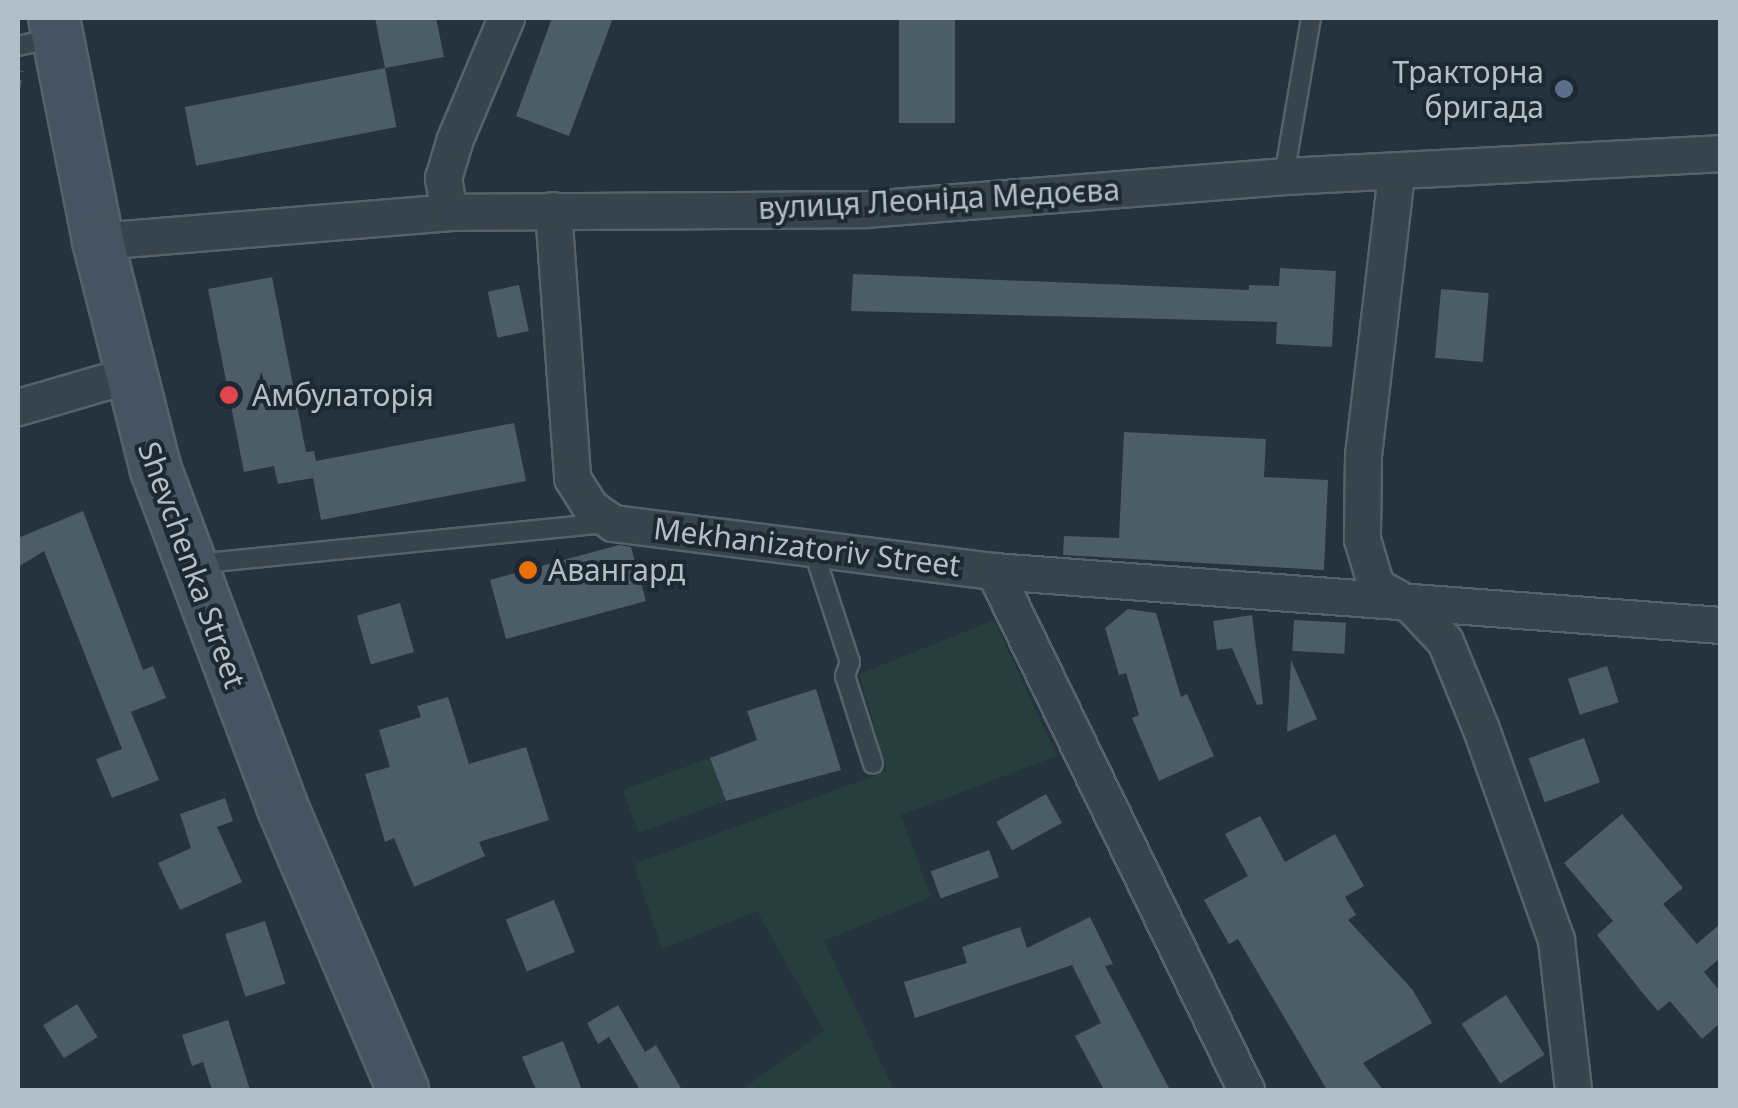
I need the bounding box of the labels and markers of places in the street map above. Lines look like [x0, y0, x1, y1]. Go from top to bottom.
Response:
place label: Тракторна бригада [1393, 54, 1544, 124]
marker: Тракторна бригада [1553, 78, 1575, 100]
place label: Амбулаторія [252, 377, 434, 413]
marker: Амбулаторія [216, 382, 242, 408]
place label: Авангард [548, 552, 685, 588]
marker: Авангард [517, 559, 539, 581]

